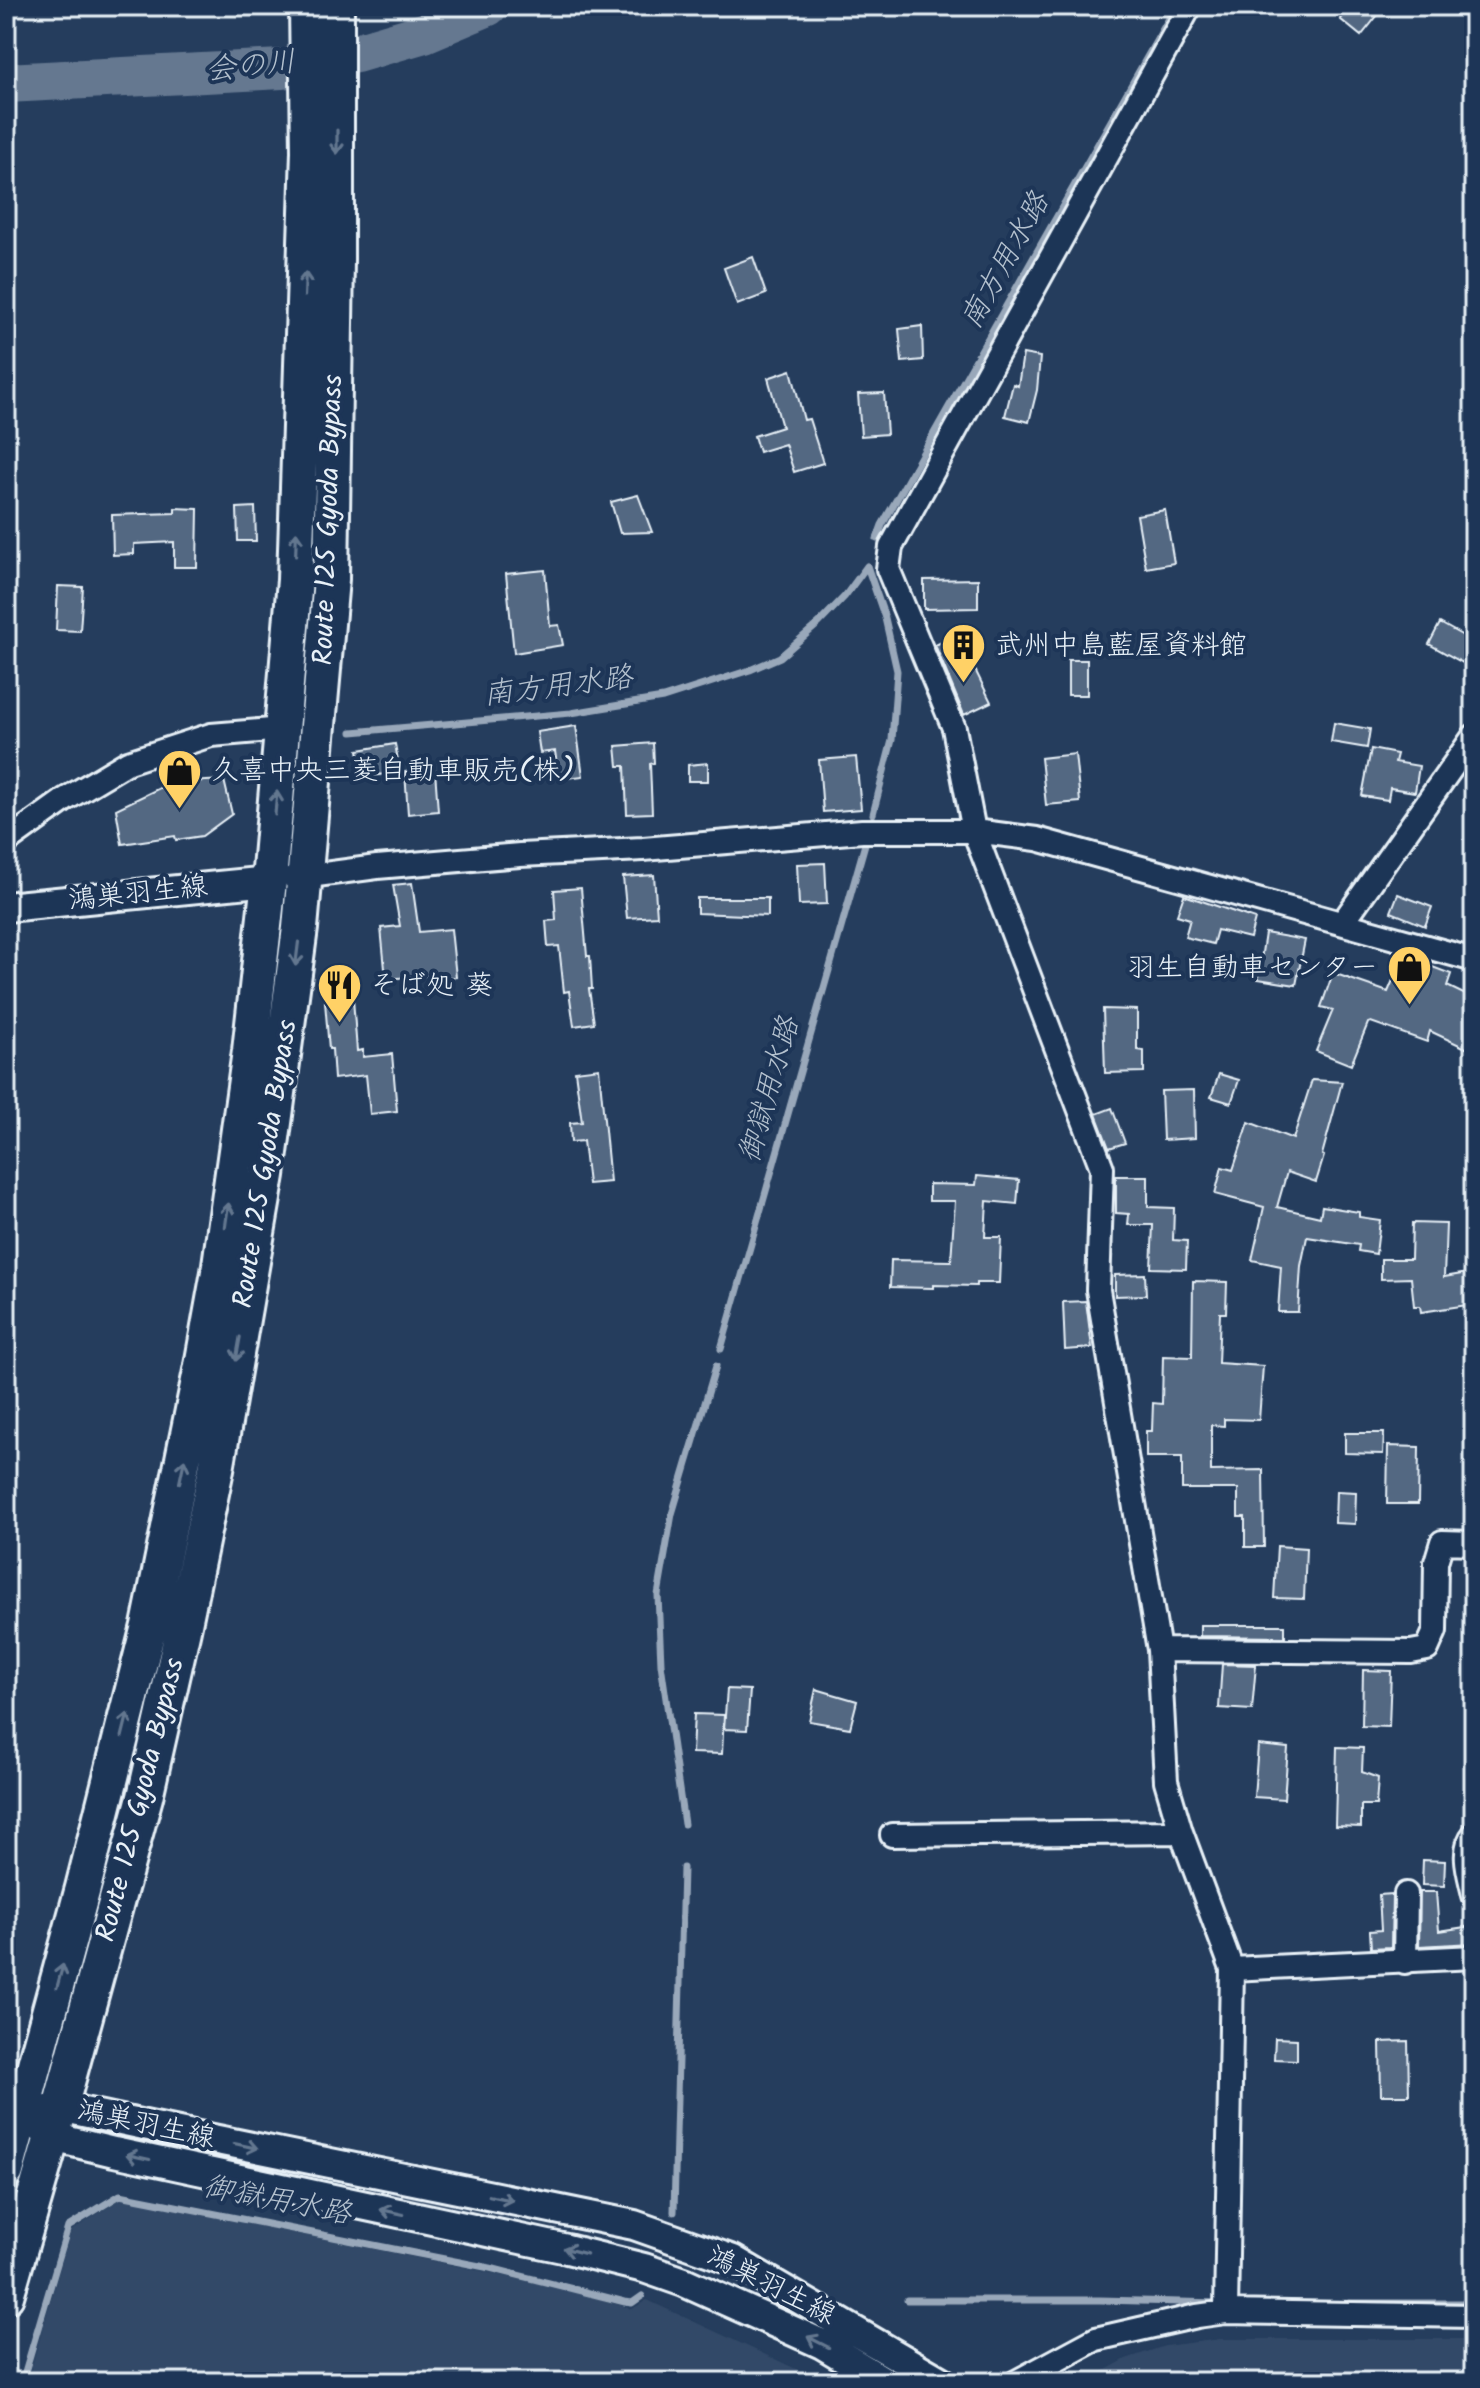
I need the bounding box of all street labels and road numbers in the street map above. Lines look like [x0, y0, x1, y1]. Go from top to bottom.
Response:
street label: Route 125 Gyoda Bypass [301, 374, 357, 666]
street label: 鴻巣羽生線 [66, 864, 210, 924]
street label: Route 125 Gyoda Bypass [221, 1017, 311, 1311]
street label: Route 125 Gyoda Bypass [84, 1653, 198, 1947]
street label: 鴻巣羽生線 [73, 2088, 219, 2162]
street label: 鴻巣羽生線 [698, 2234, 844, 2338]

